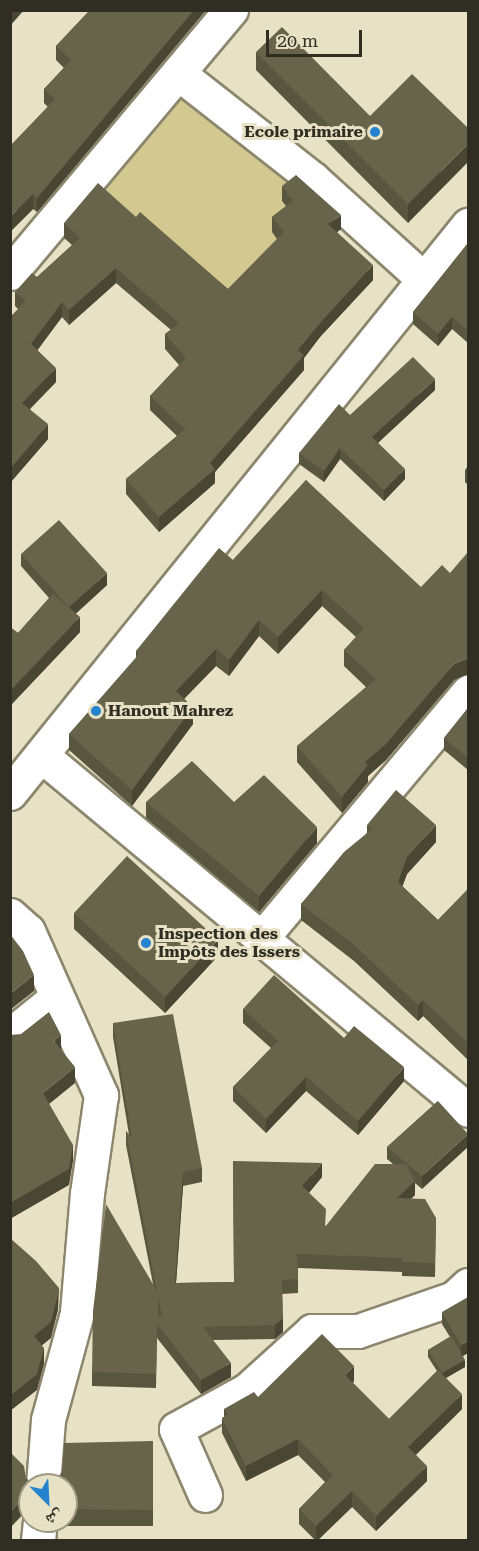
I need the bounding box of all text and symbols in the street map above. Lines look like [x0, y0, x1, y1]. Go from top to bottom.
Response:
scale bar [269, 18, 365, 56]
text: 20 m [277, 30, 318, 51]
place label: Ecole primaire [244, 122, 363, 142]
marker: Ecole primaire [368, 125, 382, 139]
place label: Hanout Mahrez [108, 701, 233, 721]
marker: Hanout Mahrez [89, 704, 103, 718]
place label: Inspection des Impôts des Issers [158, 924, 300, 962]
marker: Inspection des Impôts des Issers [139, 936, 153, 950]
north arrow [18, 1473, 78, 1533]
text: ش [43, 1506, 66, 1530]

